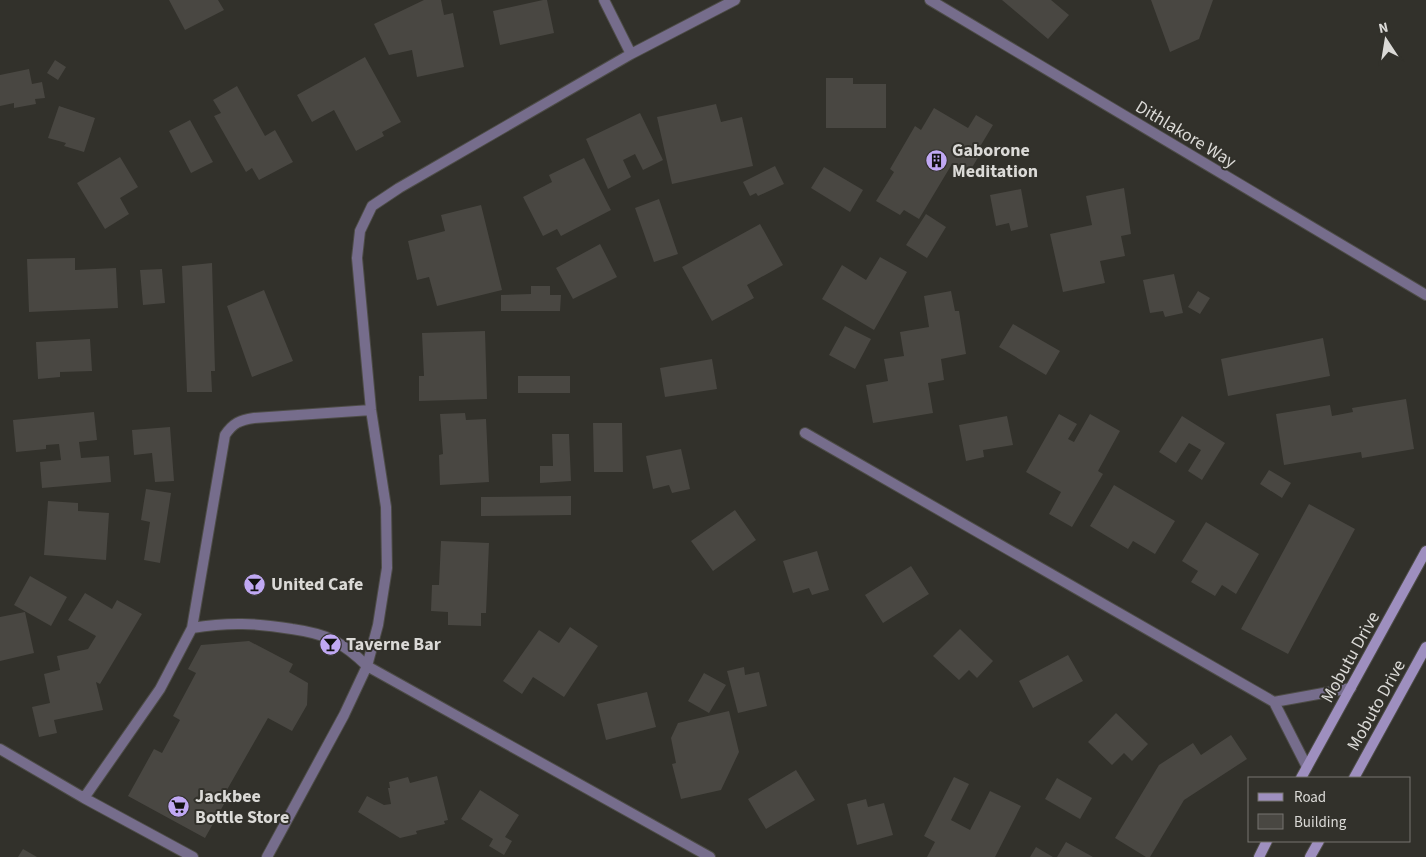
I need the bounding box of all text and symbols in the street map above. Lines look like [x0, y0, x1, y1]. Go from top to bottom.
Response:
north arrow [1361, 15, 1411, 65]
text: N [1377, 18, 1390, 39]
street label: Dithlakore Way [1131, 95, 1241, 175]
place label: Gaborone Meditation [952, 138, 1038, 184]
building icon: Gaborone Meditation [924, 148, 948, 172]
bar icon: United Cafe [243, 572, 267, 596]
place label: United Cafe [271, 572, 363, 597]
street label: Mobutu Drive [1315, 607, 1386, 708]
bar icon: Taverne Bar [318, 632, 342, 656]
place label: Taverne Bar [346, 632, 442, 657]
street label: Mobuto Drive [1341, 655, 1412, 755]
legend [1248, 777, 1411, 842]
place label: Jackbee Bottle Store [195, 784, 289, 830]
text: Road [1294, 787, 1326, 808]
supermarket icon: Jackbee Bottle Store [167, 794, 191, 818]
text: Building [1294, 812, 1347, 833]

